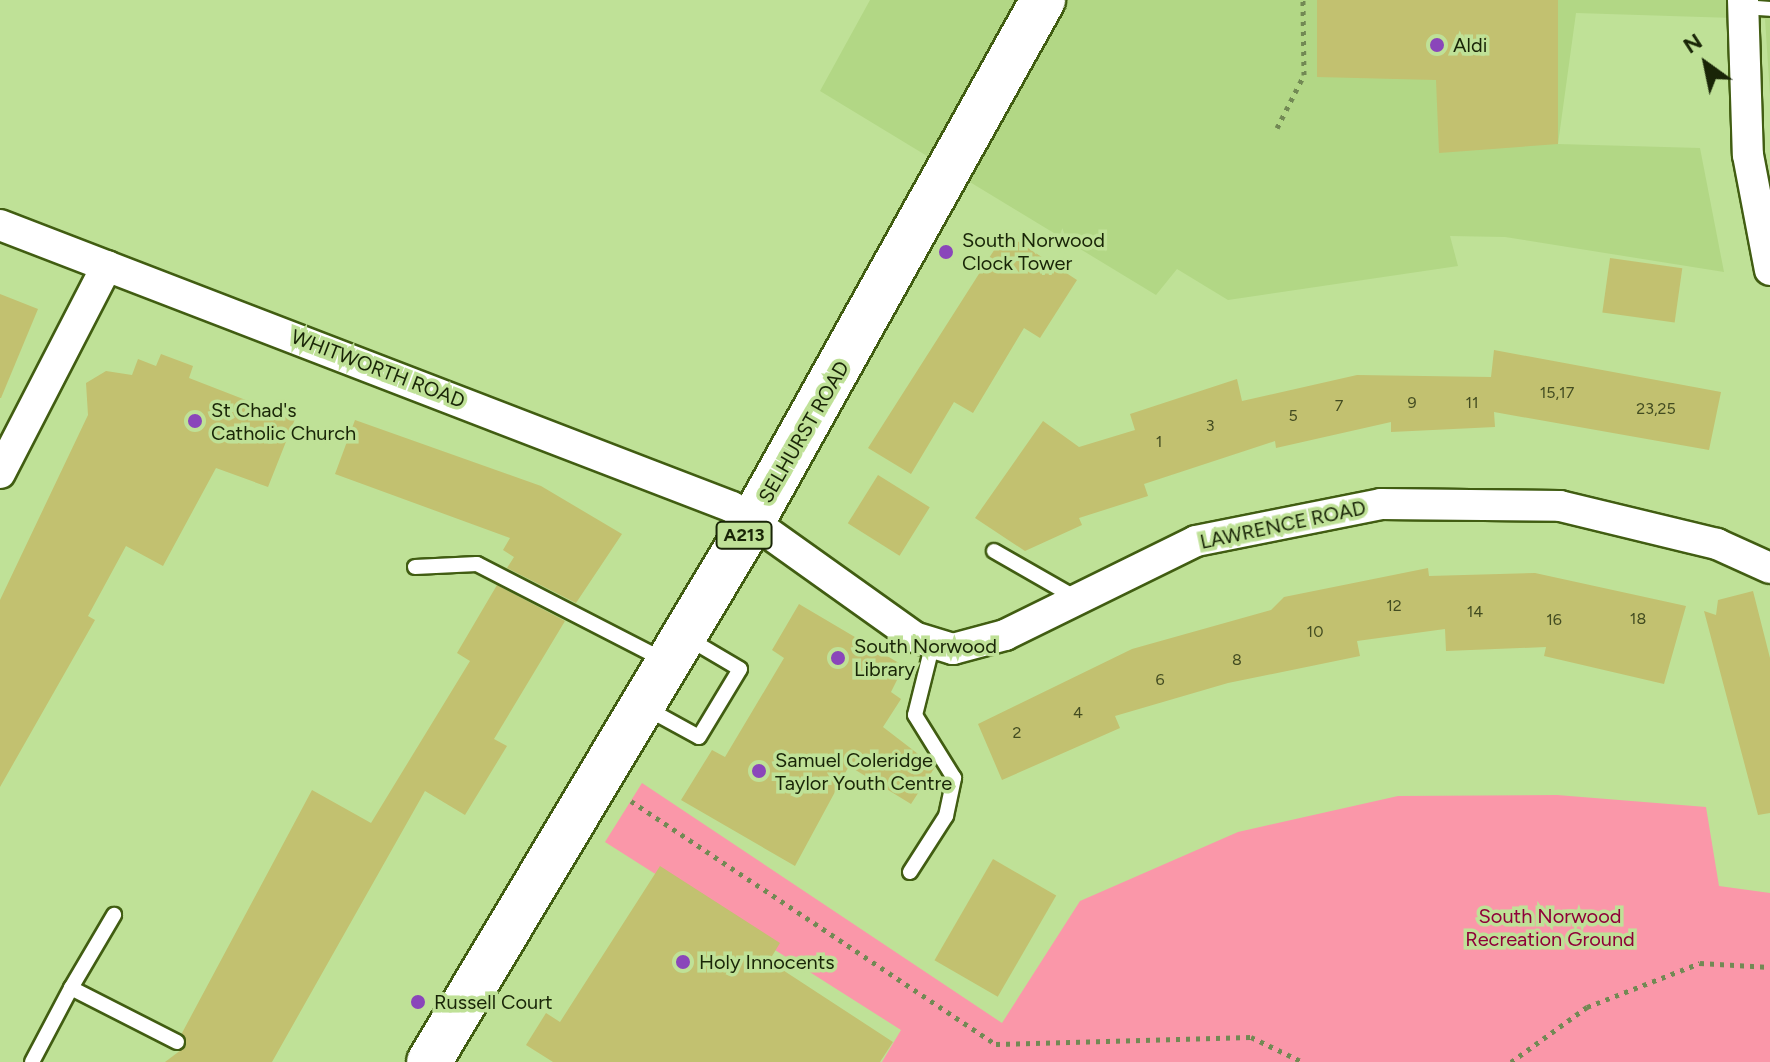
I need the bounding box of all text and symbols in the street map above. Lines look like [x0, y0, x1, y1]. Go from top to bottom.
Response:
north arrow [1666, 24, 1746, 104]
text: N [1678, 28, 1707, 59]
place label: Aldi [1453, 33, 1487, 57]
marker: Aldi [1428, 36, 1446, 54]
place label: South Norwood Clock Tower [962, 228, 1105, 275]
marker: South Norwood Clock Tower [937, 243, 955, 261]
street label: WHITWORTH ROAD [288, 325, 468, 413]
street label: SELHURST ROAD [754, 357, 854, 507]
house number: 15,17 [1540, 383, 1574, 403]
house number: 9 [1407, 393, 1417, 413]
house number: 11 [1465, 393, 1479, 413]
house number: 7 [1335, 396, 1343, 416]
place label: St Chad's Catholic Church [211, 398, 356, 445]
house number: 23,25 [1636, 399, 1676, 419]
house number: 5 [1288, 406, 1298, 426]
marker: St Chad's Catholic Church [186, 412, 204, 430]
house number: 3 [1206, 416, 1214, 436]
house number: 1 [1156, 432, 1162, 452]
street label: LAWRENCE ROAD [1198, 496, 1368, 554]
road number: A213 [714, 521, 774, 549]
house number: 12 [1386, 596, 1402, 616]
house number: 14 [1467, 602, 1483, 622]
house number: 18 [1630, 609, 1646, 629]
house number: 16 [1546, 610, 1562, 630]
house number: 10 [1307, 622, 1323, 642]
place label: South Norwood Library [854, 634, 997, 681]
marker: South Norwood Library [829, 649, 847, 667]
house number: 8 [1232, 650, 1242, 670]
house number: 6 [1155, 670, 1165, 690]
house number: 4 [1073, 703, 1083, 723]
house number: 2 [1013, 723, 1021, 743]
place label: Samuel Coleridge Taylor Youth Centre [775, 748, 952, 795]
marker: Samuel Coleridge Taylor Youth Centre [750, 762, 768, 780]
park label: South Norwood Recreation Ground [1465, 905, 1635, 952]
place label: Holy Innocents [699, 950, 835, 974]
marker: Holy Innocents [674, 953, 692, 971]
place label: Russell Court [434, 990, 552, 1014]
marker: Russell Court [409, 993, 427, 1011]

